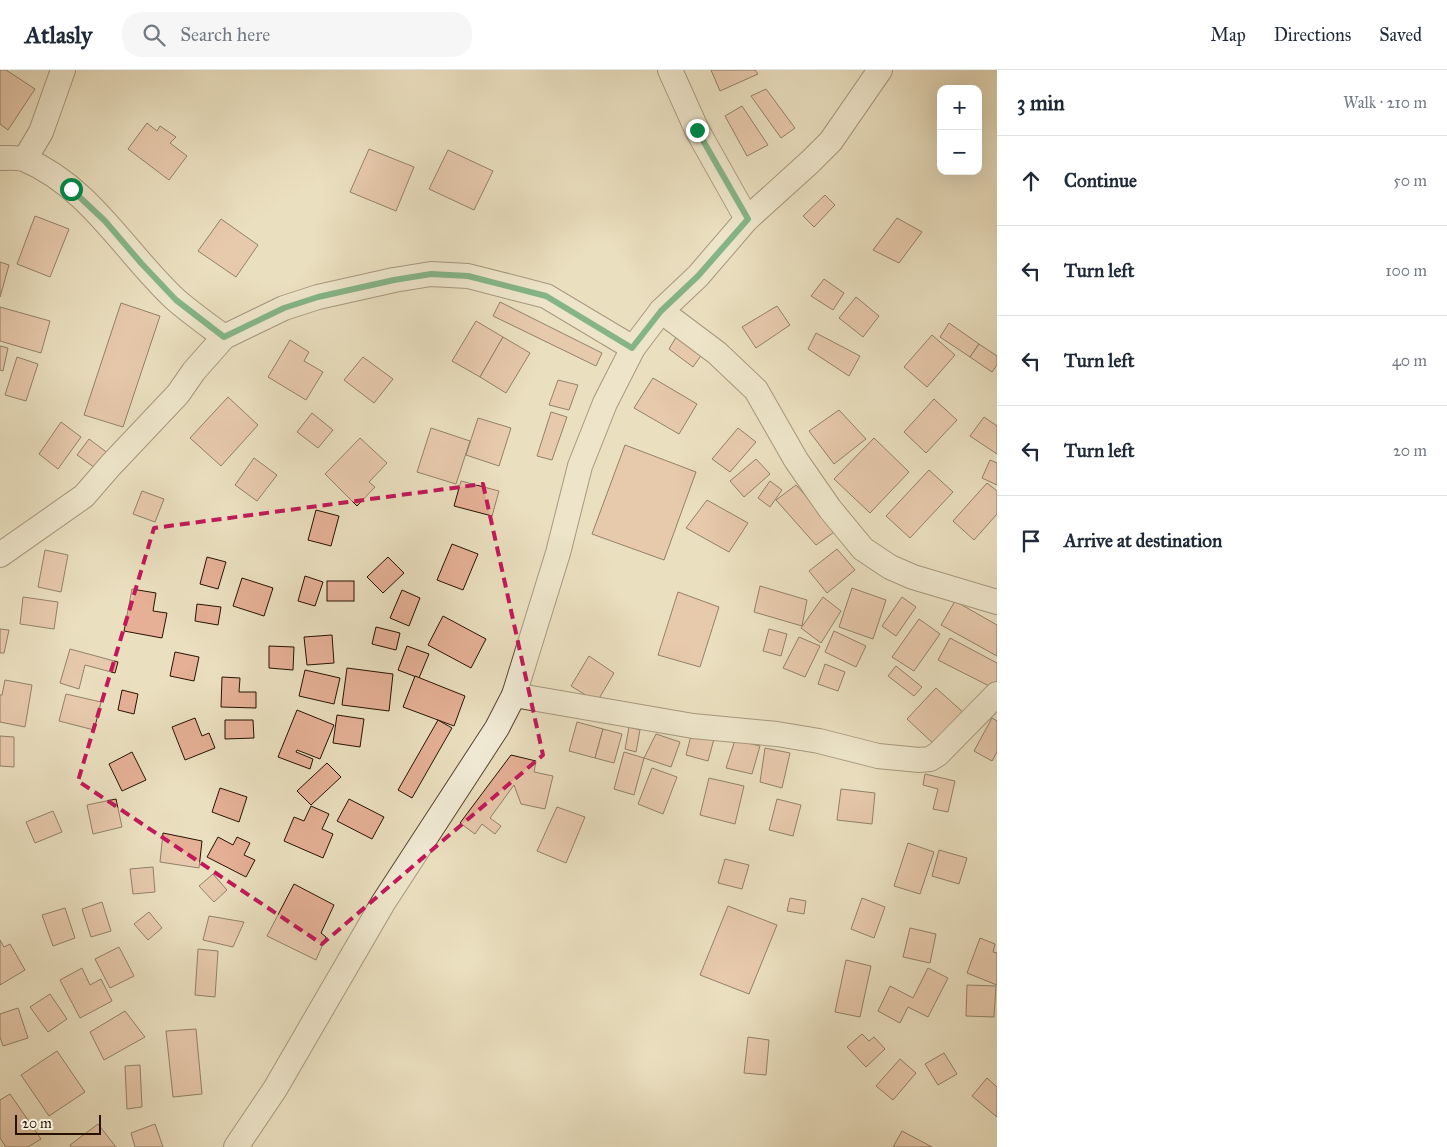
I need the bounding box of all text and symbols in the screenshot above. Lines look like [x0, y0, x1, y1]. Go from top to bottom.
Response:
search box [122, 12, 472, 57]
text: Atlasly [25, 20, 92, 50]
icon: search [140, 21, 168, 49]
text: Search here [180, 23, 270, 46]
text: Map [1210, 24, 1246, 46]
text: Directions [1274, 24, 1351, 46]
text: Saved [1379, 24, 1422, 46]
map controls [937, 85, 982, 175]
button: + [937, 85, 982, 130]
text: 3 min [1017, 90, 1065, 116]
text: Walk · 210 m [1343, 93, 1427, 112]
route end [686, 119, 709, 142]
button: − [937, 130, 982, 175]
icon: ahead [1017, 167, 1045, 195]
text: Continue [1064, 169, 1137, 192]
text: 50 m [1393, 171, 1427, 190]
route start [60, 178, 83, 201]
icon: left [1017, 257, 1045, 285]
text: Turn left [1064, 259, 1134, 282]
text: 100 m [1385, 261, 1427, 280]
icon: left [1017, 347, 1045, 375]
text: Turn left [1064, 349, 1134, 372]
text: 40 m [1392, 351, 1427, 370]
icon: left [1017, 437, 1045, 465]
text: Turn left [1064, 439, 1134, 462]
text: 20 m [1393, 441, 1427, 460]
icon: arrive [1017, 527, 1045, 555]
text: Arrive at destination [1064, 529, 1222, 552]
scale bar [15, 1112, 101, 1135]
text: 20 m [22, 1115, 52, 1132]

